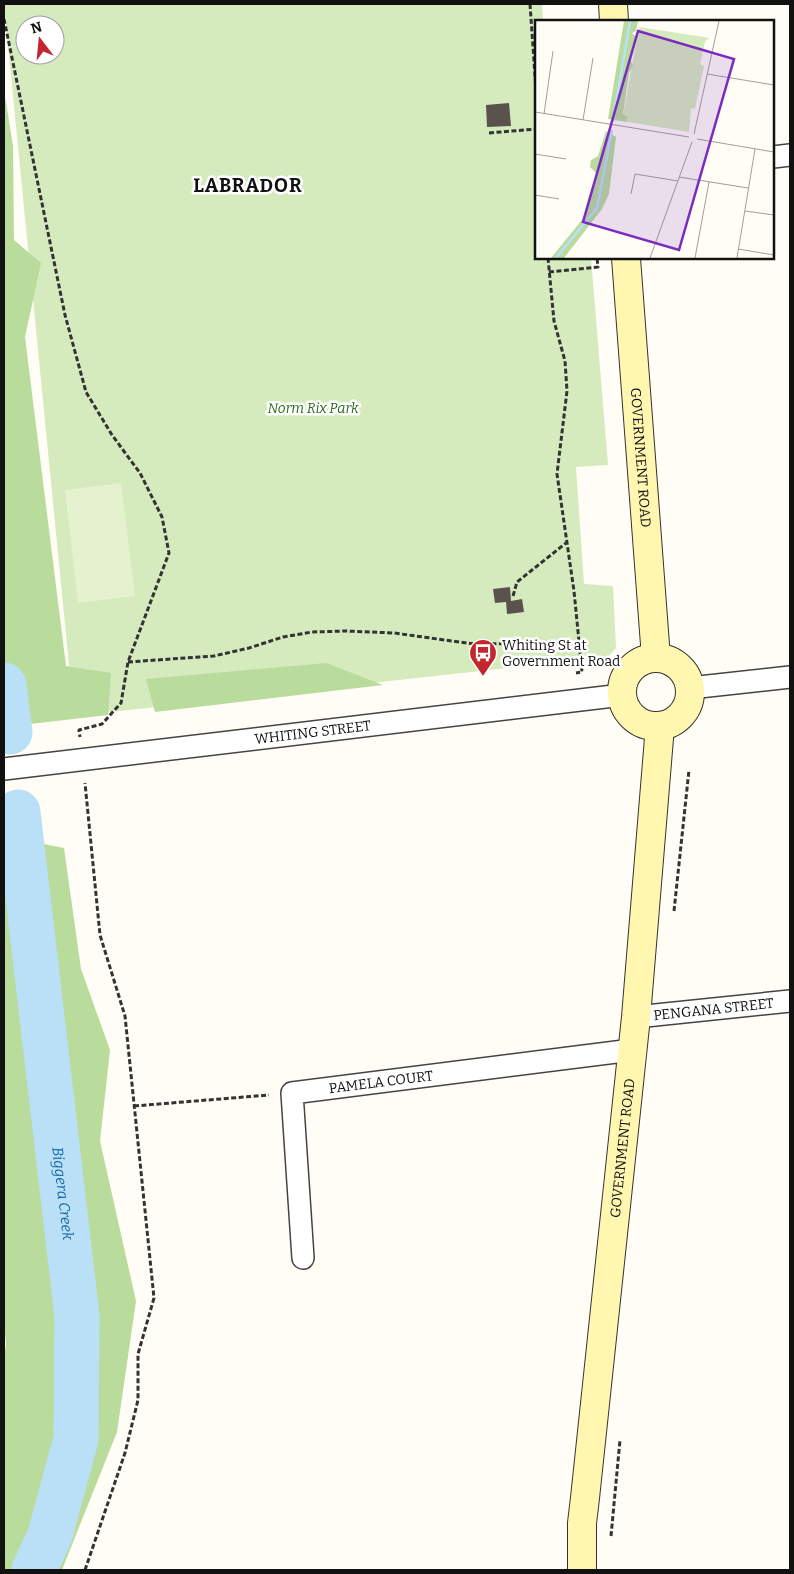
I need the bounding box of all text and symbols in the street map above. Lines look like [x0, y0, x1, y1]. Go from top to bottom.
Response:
north arrow [15, 15, 65, 65]
text: N [29, 18, 44, 38]
inset map [535, 20, 774, 259]
district label: LABRADOR [193, 174, 303, 197]
street label: GOVERNMENT ROAD [627, 387, 654, 528]
park label: Norm Rix Park [267, 400, 359, 417]
place label: Whiting St at Government Road [502, 637, 620, 670]
bus stop icon: Whiting St at Government Road [468, 638, 498, 677]
street label: WHITING STREET [254, 717, 372, 748]
street label: PENGANA STREET [653, 995, 775, 1024]
street label: PAMELA COURT [328, 1067, 434, 1097]
street label: GOVERNMENT ROAD [607, 1078, 638, 1219]
water label: Biggera Creek [48, 1146, 77, 1242]

